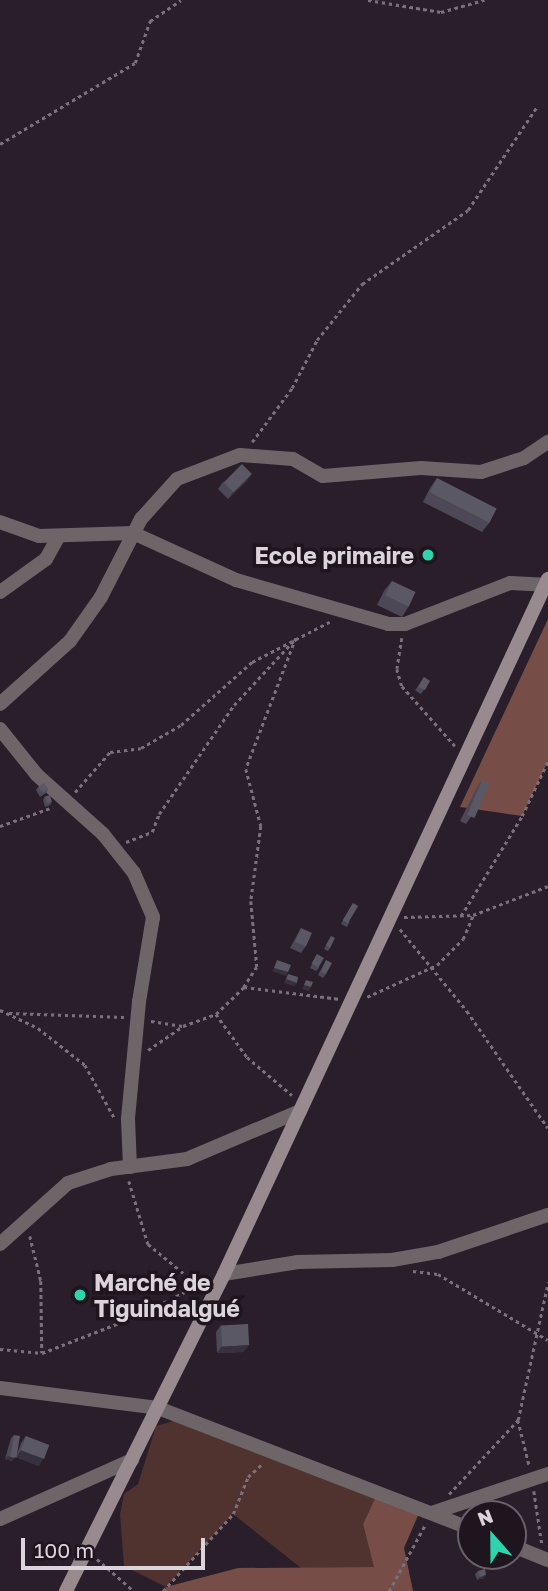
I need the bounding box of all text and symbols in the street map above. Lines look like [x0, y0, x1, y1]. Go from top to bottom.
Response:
place label: Ecole primaire [254, 541, 414, 569]
marker: Ecole primaire [420, 547, 436, 563]
place label: Marché de Tiguindalgué [94, 1268, 240, 1322]
marker: Marché de Tiguindalgué [72, 1287, 88, 1303]
north arrow [457, 1500, 527, 1570]
text: N [474, 1503, 496, 1530]
scale bar [24, 1524, 208, 1568]
text: 100 m [34, 1537, 94, 1563]

